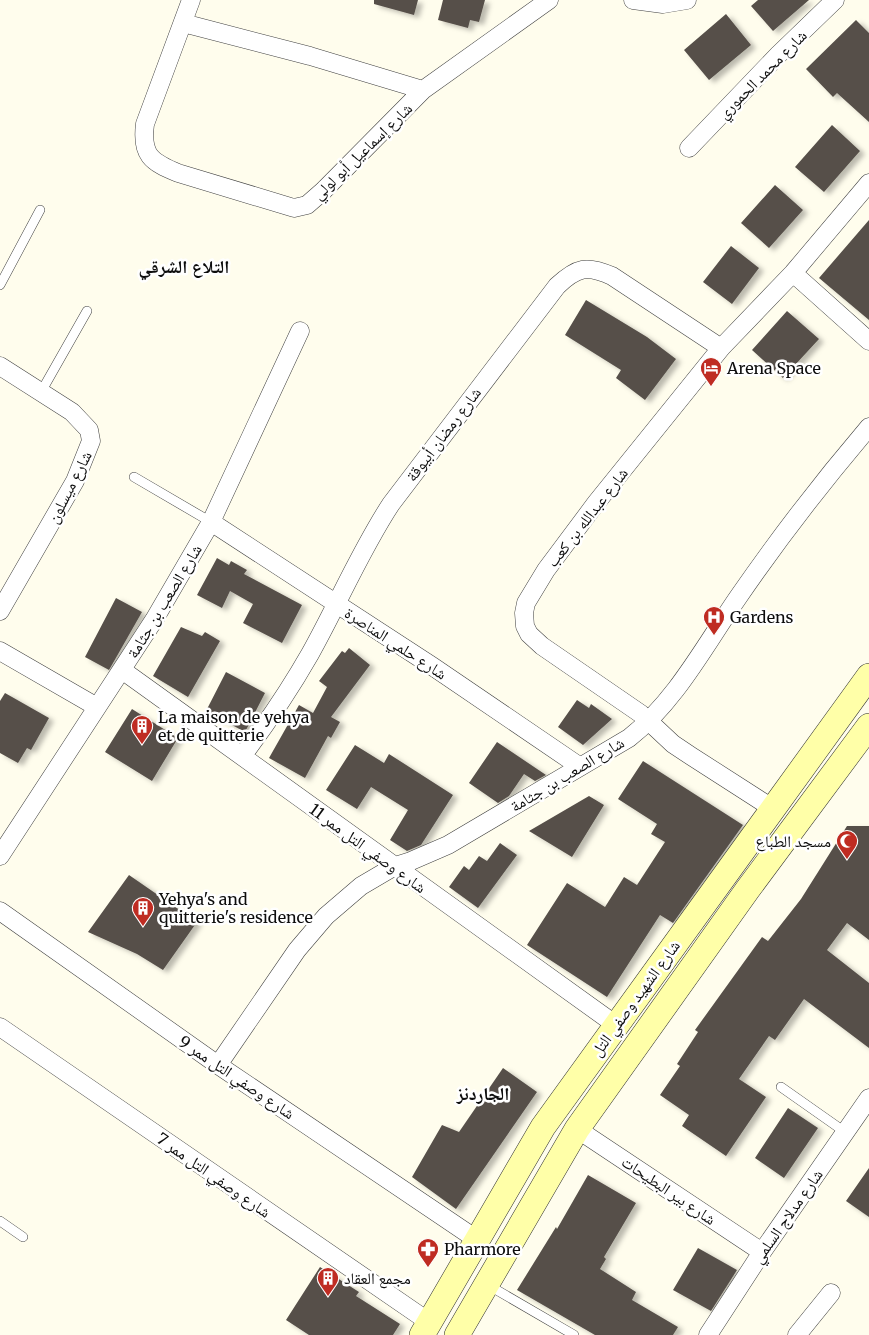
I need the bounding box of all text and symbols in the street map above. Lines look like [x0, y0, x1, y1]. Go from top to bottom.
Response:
street label: شارع محمد الحموري [713, 25, 813, 125]
street label: شارع إسماعيل أبو لولي [308, 98, 418, 206]
district label: التلاع الشرقي [139, 255, 229, 281]
hotel icon: Arena Space [699, 356, 723, 387]
place label: Arena Space [726, 358, 821, 378]
street label: شارع رمضان أبيوقة [401, 383, 486, 486]
street label: شارع ميسلون [42, 447, 97, 527]
street label: شارع عبدالله بن كعب [542, 463, 633, 571]
street label: شارع الصعب بن جثامة [122, 540, 207, 662]
street label: شارع حلمي المناصرة [339, 603, 451, 686]
hospital icon: Gardens [702, 605, 726, 636]
place label: Gardens [730, 607, 794, 627]
place label: La maison de yehya et de quitterie [158, 707, 310, 745]
building icon: La maison de yehya et de quitterie [130, 714, 154, 745]
street label: شارع الصعب بن جثامة [506, 732, 628, 817]
street label: شارع وصفي التل ممر 11 [304, 799, 430, 900]
mosque icon: مسجد الطباع [835, 829, 859, 860]
place label: مسجد الطباع [755, 831, 831, 852]
place label: Yehya's and quitterie's residence [158, 889, 313, 927]
building icon: Yehya's and quitterie's residence [131, 896, 155, 927]
street label: شارع الشهيد وصفي التل [586, 936, 686, 1062]
street label: شارع وصفي التل ممر 9 [174, 1031, 299, 1126]
district label: الجاردنز [456, 1082, 509, 1105]
street label: شارع وصفي التل ممر 7 [151, 1128, 275, 1224]
street label: شارع بير البطيحات [618, 1151, 720, 1230]
street label: شارع مدلاج السلمي [747, 1165, 829, 1269]
pharmacy icon: Pharmore [416, 1237, 440, 1268]
place label: Pharmore [444, 1239, 521, 1259]
building icon: مجمع العقاد [316, 1266, 340, 1297]
place label: مجمع العقاد [344, 1268, 411, 1289]

